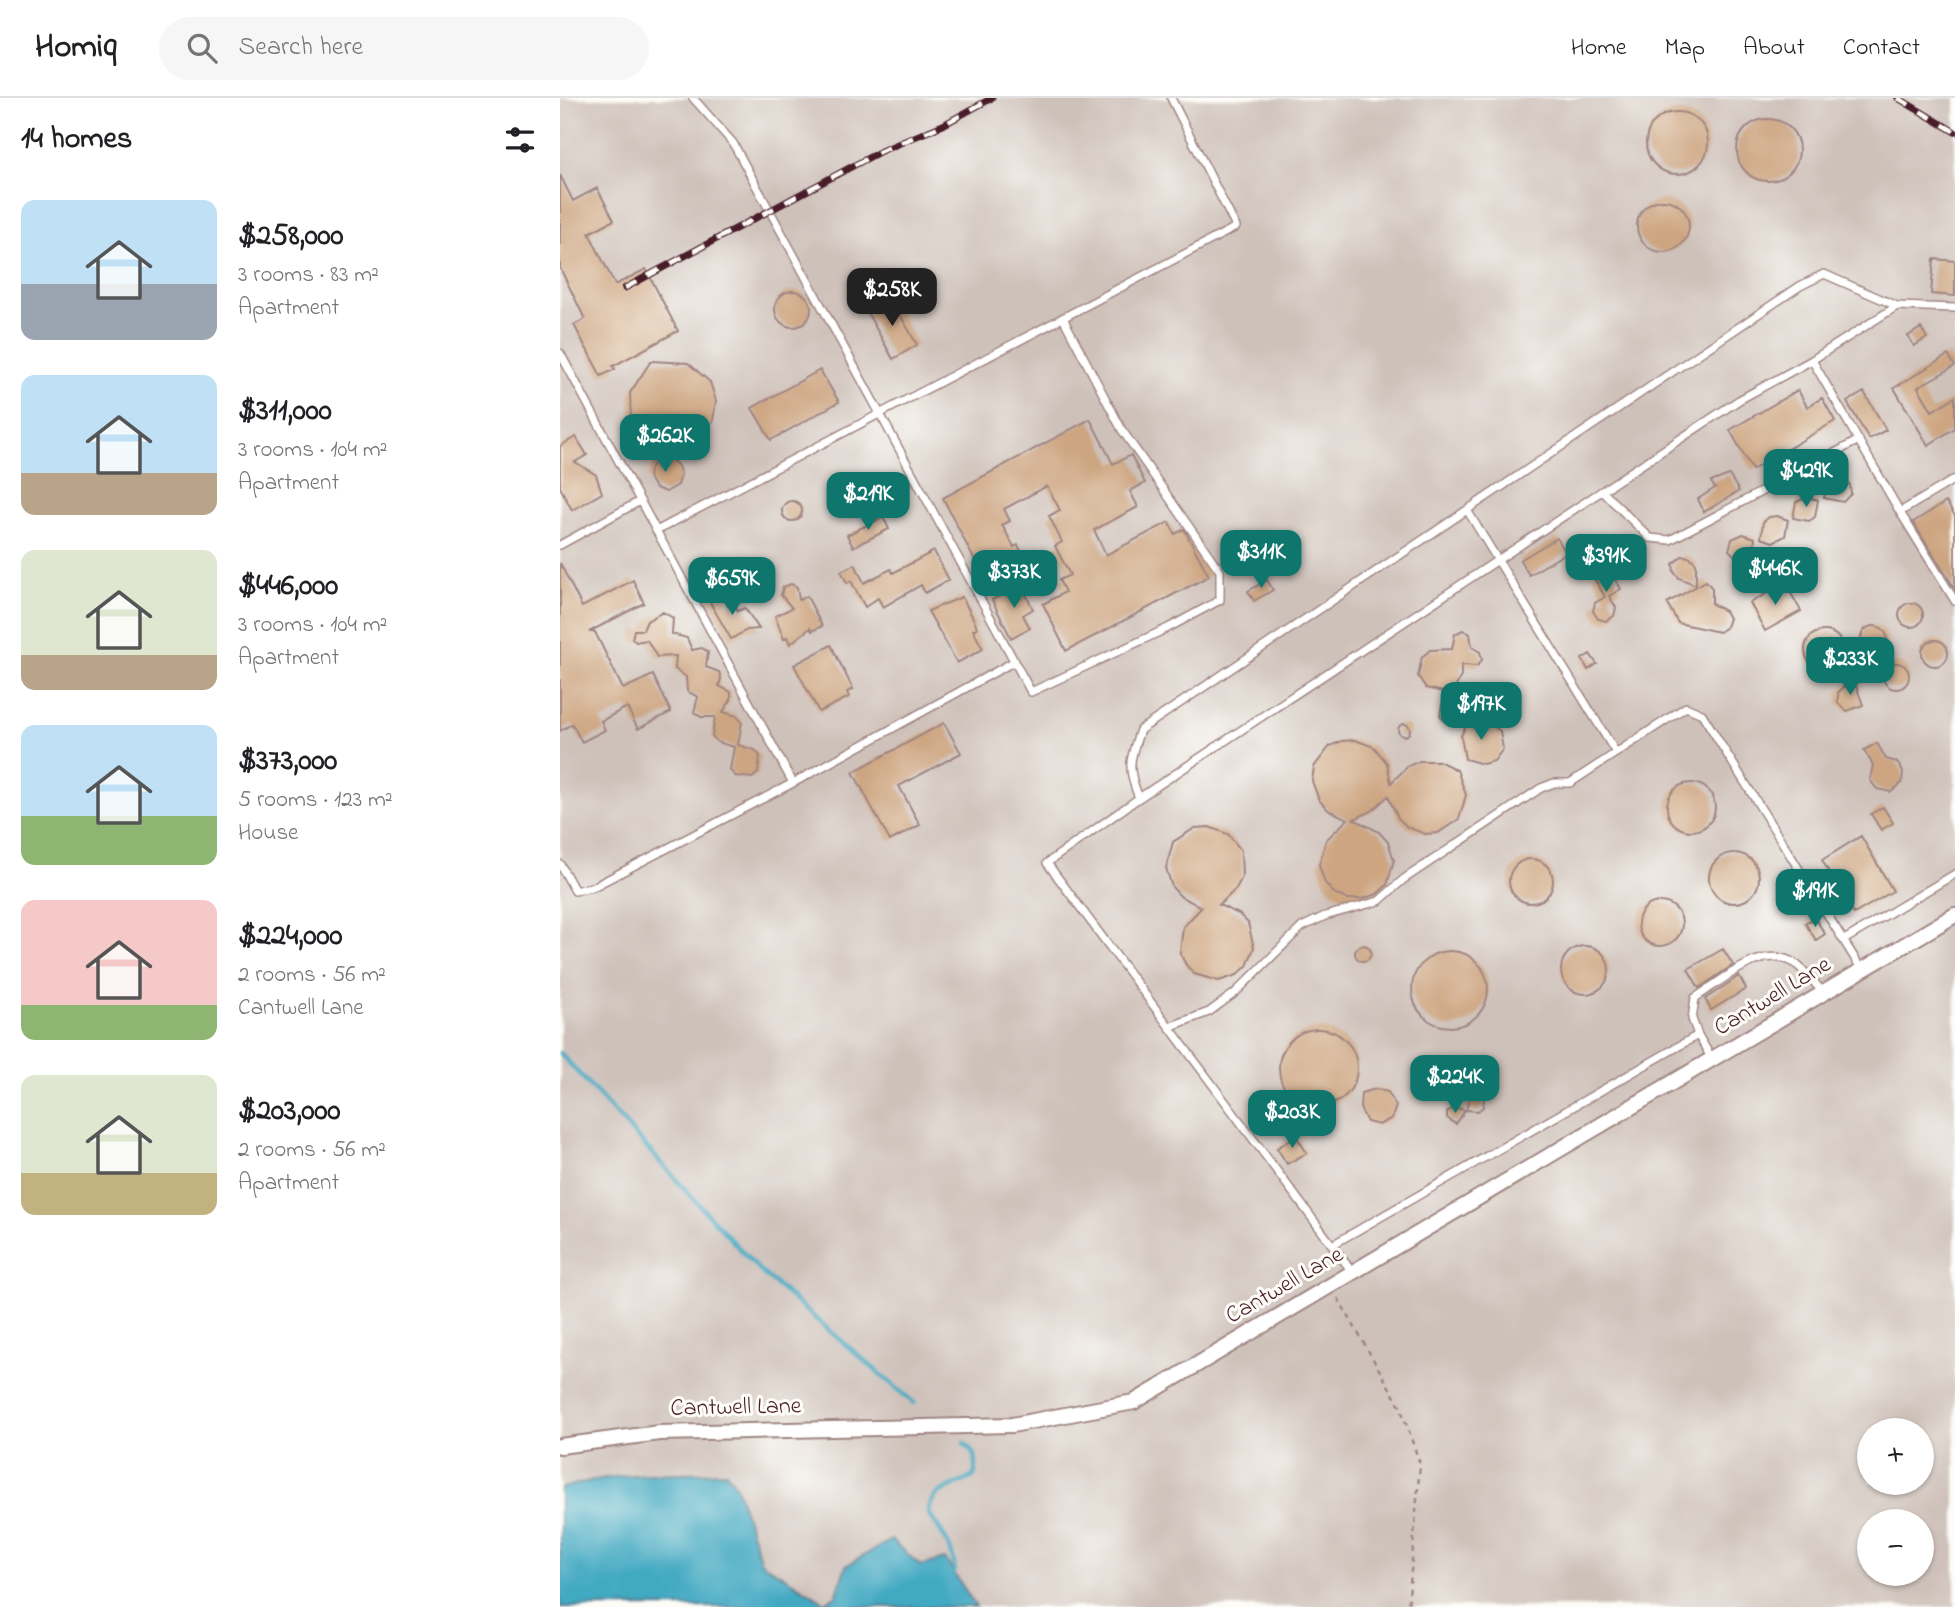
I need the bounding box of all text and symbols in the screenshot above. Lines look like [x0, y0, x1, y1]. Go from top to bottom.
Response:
search box [159, 17, 649, 80]
text: Homiq [35, 24, 117, 72]
icon: search [183, 29, 221, 67]
text: Search here [239, 29, 363, 67]
text: Home [1571, 31, 1627, 66]
text: Map [1665, 31, 1705, 66]
text: About [1743, 31, 1805, 66]
text: Contact [1843, 31, 1920, 66]
text: 14 homes [21, 118, 132, 162]
icon: filters [501, 121, 539, 159]
text: $258,000 [238, 215, 344, 259]
icon: home [77, 228, 161, 312]
text: 3 rooms · 83 m² [238, 259, 379, 292]
pin: $258K [843, 268, 941, 328]
text: $258K [863, 274, 921, 307]
text: Apartment [238, 292, 339, 325]
text: $311,000 [238, 390, 332, 434]
icon: home [77, 403, 161, 487]
pin: $262K [616, 414, 714, 474]
text: $262K [636, 420, 694, 453]
text: 3 rooms · 104 m² [238, 434, 387, 467]
pin: $429K [1757, 450, 1855, 509]
text: $429K [1780, 455, 1832, 488]
text: Apartment [238, 467, 339, 500]
pin: $219K [819, 472, 917, 532]
text: $219K [843, 478, 893, 511]
pin: $311K [1212, 531, 1310, 590]
pin: $391K [1557, 534, 1655, 594]
text: $311K [1236, 536, 1286, 569]
text: $391K [1582, 540, 1630, 573]
pin: $446K [1726, 547, 1824, 607]
pin: $373K [965, 550, 1063, 610]
text: $446K [1748, 553, 1802, 586]
text: $373K [987, 556, 1041, 589]
pin: $659K [683, 558, 781, 617]
text: $659K [704, 563, 760, 596]
text: $446,000 [238, 565, 338, 609]
icon: home [77, 578, 161, 662]
text: 3 rooms · 104 m² [238, 609, 387, 642]
pin: $233K [1801, 638, 1899, 697]
text: Apartment [238, 642, 339, 675]
text: $233K [1822, 643, 1878, 676]
pin: $197K [1432, 682, 1530, 742]
text: $197K [1457, 688, 1505, 721]
text: $373,000 [238, 740, 337, 784]
icon: home [77, 753, 161, 837]
text: 5 rooms · 123 m² [238, 784, 393, 817]
text: House [238, 817, 298, 850]
pin: $191K [1766, 870, 1864, 929]
text: $191K [1792, 875, 1838, 908]
text: $224,000 [238, 915, 342, 959]
icon: home [77, 928, 161, 1012]
street label: Cantwell Lane [1708, 948, 1838, 1046]
text: 2 rooms · 56 m² [238, 959, 386, 992]
text: Cantwell Lane [238, 992, 364, 1025]
pin: $224K [1406, 1056, 1504, 1115]
text: $224K [1426, 1061, 1484, 1094]
text: $203,000 [238, 1090, 340, 1134]
pin: $203K [1243, 1090, 1341, 1150]
text: $203K [1264, 1096, 1320, 1129]
icon: home [77, 1103, 161, 1187]
text: 2 rooms · 56 m² [238, 1134, 386, 1167]
text: Apartment [238, 1167, 339, 1200]
street label: Cantwell Lane [1220, 1238, 1351, 1334]
street label: Cantwell Lane [670, 1389, 802, 1427]
map controls [1857, 1418, 1934, 1586]
button: + [1857, 1418, 1934, 1495]
button: − [1857, 1509, 1934, 1586]

